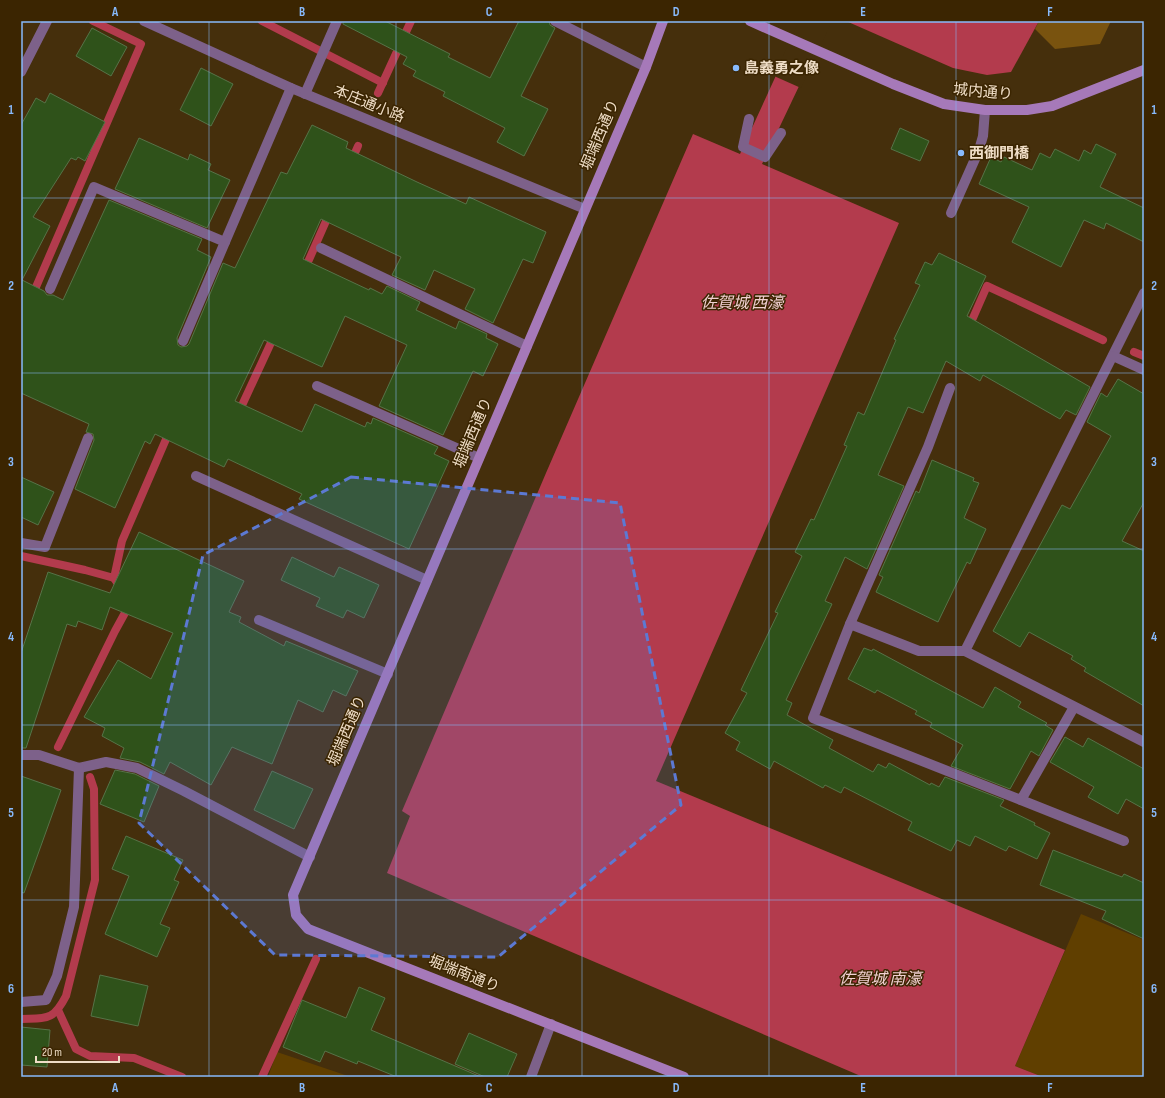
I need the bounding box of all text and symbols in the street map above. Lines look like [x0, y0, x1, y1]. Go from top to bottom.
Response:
text: A [111, 4, 119, 20]
text: B [299, 4, 305, 20]
text: C [486, 4, 493, 20]
text: D [673, 4, 680, 20]
text: E [860, 4, 866, 20]
text: F [1047, 4, 1053, 20]
place label: 島義勇之像 [744, 59, 819, 78]
marker: 島義勇之像 [731, 63, 741, 73]
street label: 城内通り [952, 80, 1014, 104]
street label: 本庄通小路 [331, 81, 407, 127]
street label: 堀端西通り [577, 97, 623, 173]
text: 1 [8, 102, 14, 118]
text: 1 [1151, 102, 1157, 118]
place label: 西御門橋 [969, 144, 1030, 163]
marker: 西御門橋 [956, 148, 966, 158]
text: 2 [8, 278, 14, 294]
text: 2 [1151, 278, 1157, 294]
water label: 佐賀城 西濠 [701, 294, 786, 313]
street label: 堀端西通り [450, 395, 496, 471]
text: 3 [8, 454, 14, 470]
text: 3 [1151, 454, 1157, 470]
text: 4 [8, 629, 14, 645]
text: 4 [1151, 629, 1157, 645]
street label: 堀端西通り [324, 693, 370, 769]
text: 5 [8, 805, 14, 821]
text: 5 [1151, 805, 1157, 821]
street label: 堀端南通り [426, 951, 502, 997]
water label: 佐賀城 南濠 [839, 970, 924, 989]
text: 6 [8, 981, 14, 997]
text: 6 [1151, 981, 1157, 997]
scale bar [36, 1038, 119, 1064]
text: 20 m [42, 1045, 62, 1060]
text: A [111, 1080, 119, 1096]
text: B [299, 1080, 305, 1096]
text: C [486, 1080, 493, 1096]
text: D [673, 1080, 680, 1096]
text: E [860, 1080, 866, 1096]
text: F [1047, 1080, 1053, 1096]

